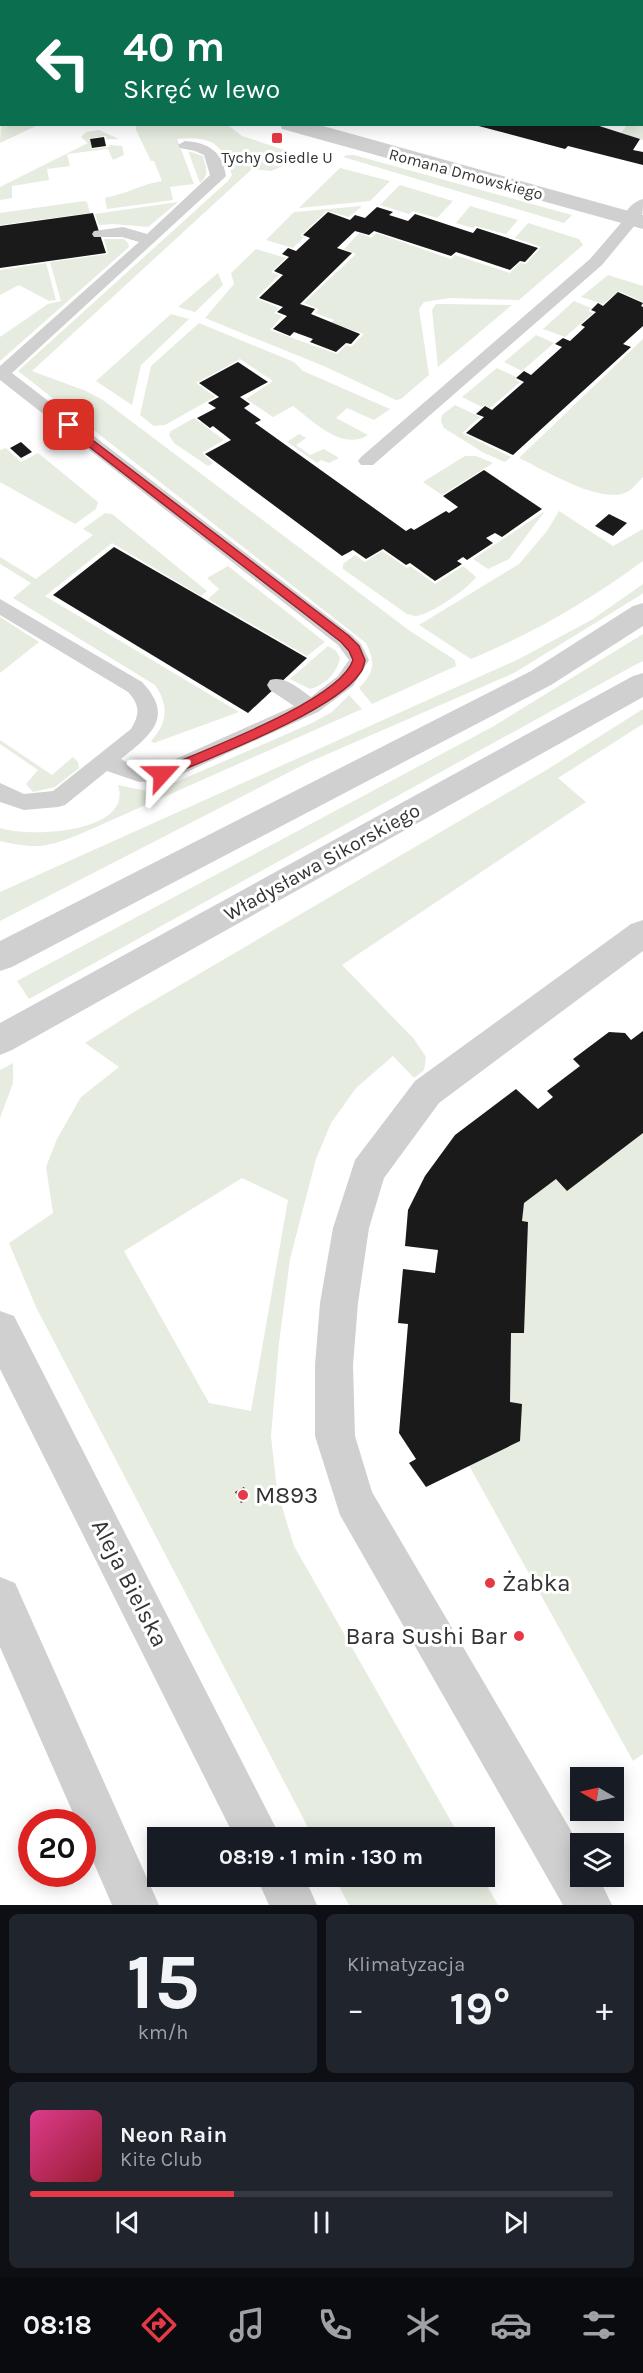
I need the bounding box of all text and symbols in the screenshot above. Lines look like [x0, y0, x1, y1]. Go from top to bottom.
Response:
text: 40 m [123, 22, 225, 72]
icon: left [24, 24, 102, 102]
text: Skręć w lewo [123, 73, 280, 105]
marker: Tychy Osiedle U [270, 131, 284, 145]
street label: Romana Dmowskiego [387, 144, 545, 204]
place label: Tychy Osiedle U [221, 148, 333, 167]
pin [43, 399, 94, 450]
icon: arrive [52, 408, 85, 441]
position arrow [130, 742, 194, 806]
street label: Władysława Sikorskiego [220, 798, 424, 926]
place label: M893 [255, 1481, 318, 1509]
marker: M893 [236, 1488, 250, 1502]
street label: Aleja Bielska [86, 1514, 174, 1652]
place label: Żabka [502, 1569, 570, 1597]
marker: Żabka [483, 1576, 497, 1590]
place label: Bara Sushi Bar [345, 1622, 507, 1650]
marker: Bara Sushi Bar [512, 1629, 526, 1643]
north arrow [570, 1767, 624, 1821]
map controls [570, 1767, 624, 1887]
speed limit sign: 20 [18, 1809, 96, 1887]
button: layers [570, 1833, 624, 1887]
text: 08:19 · 1 min · 130 m [219, 1844, 423, 1870]
text: 15 [126, 1936, 200, 2028]
text: Klimatyzacja [347, 1953, 465, 1976]
text: 19° [450, 1983, 510, 2035]
text: − [347, 1990, 364, 2028]
text: + [596, 1990, 613, 2028]
text: km/h [138, 2021, 188, 2044]
text: Neon Rain [120, 2122, 227, 2148]
text: Kite Club [120, 2148, 202, 2171]
icon: previous [111, 2206, 144, 2239]
icon: pause [305, 2206, 338, 2239]
icon: next [499, 2206, 532, 2239]
icon: directions [138, 2304, 180, 2346]
icon: music [226, 2304, 268, 2346]
icon: phone [314, 2304, 356, 2346]
icon: climate [402, 2304, 444, 2346]
icon: car [490, 2304, 532, 2346]
icon: filters [578, 2304, 620, 2346]
text: 08:18 [23, 2309, 92, 2341]

